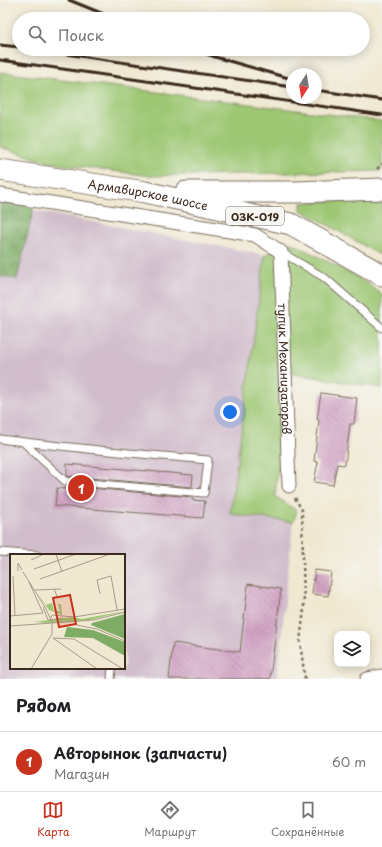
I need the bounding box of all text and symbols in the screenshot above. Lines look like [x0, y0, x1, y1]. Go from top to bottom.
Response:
search box [12, 12, 370, 56]
icon: search [26, 23, 48, 45]
text: Поиск [58, 23, 104, 46]
north arrow [286, 68, 322, 104]
street label: Армавирское шоссе [87, 174, 210, 215]
road number: 03К-019 [226, 207, 284, 225]
street label: тупик Механизаторов [274, 303, 296, 435]
your location [220, 402, 240, 422]
pin: 1 [68, 473, 94, 503]
inset map [10, 554, 125, 669]
map controls [334, 631, 370, 667]
button: layers [334, 631, 370, 667]
text: Рядом [16, 692, 71, 718]
text: Авторынок (запчасти) [54, 741, 227, 764]
text: 1 [26, 752, 32, 771]
text: 60 m [332, 752, 366, 771]
text: Магазин [54, 764, 110, 783]
tab: Карта [37, 799, 70, 840]
tab: Маршрут [144, 799, 196, 840]
tab: Сохранённые [271, 799, 345, 840]

